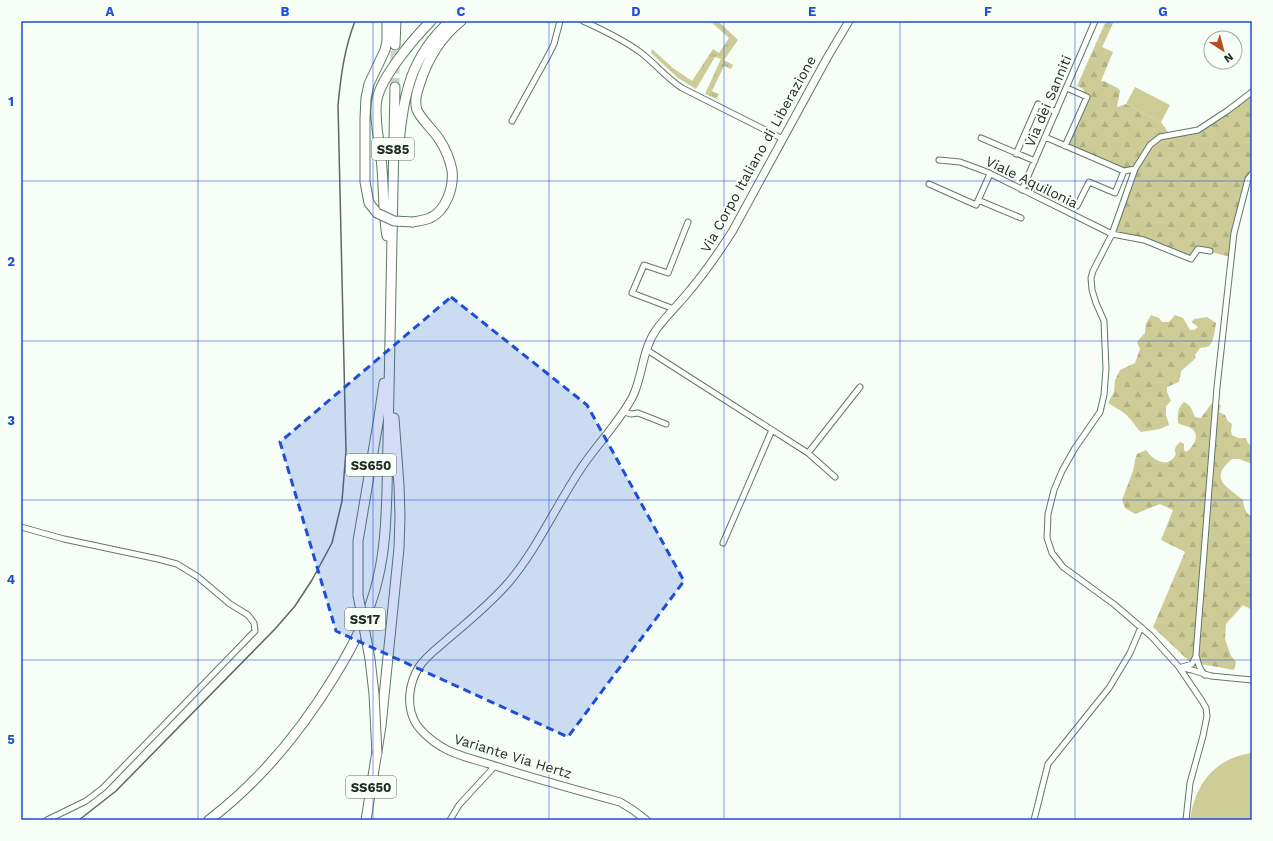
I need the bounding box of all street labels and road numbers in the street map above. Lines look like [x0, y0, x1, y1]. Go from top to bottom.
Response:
street label: Via Corpo Italiano di Liberazione [697, 53, 819, 255]
street label: Via dei Sanniti [1022, 53, 1074, 149]
road number: SS85 [372, 138, 414, 160]
street label: Viale Aquilonia [983, 153, 1081, 211]
road number: SS650 [346, 454, 396, 476]
road number: SS17 [345, 608, 385, 630]
street label: Variante Via Hertz [452, 730, 574, 782]
road number: SS650 [346, 776, 396, 798]

